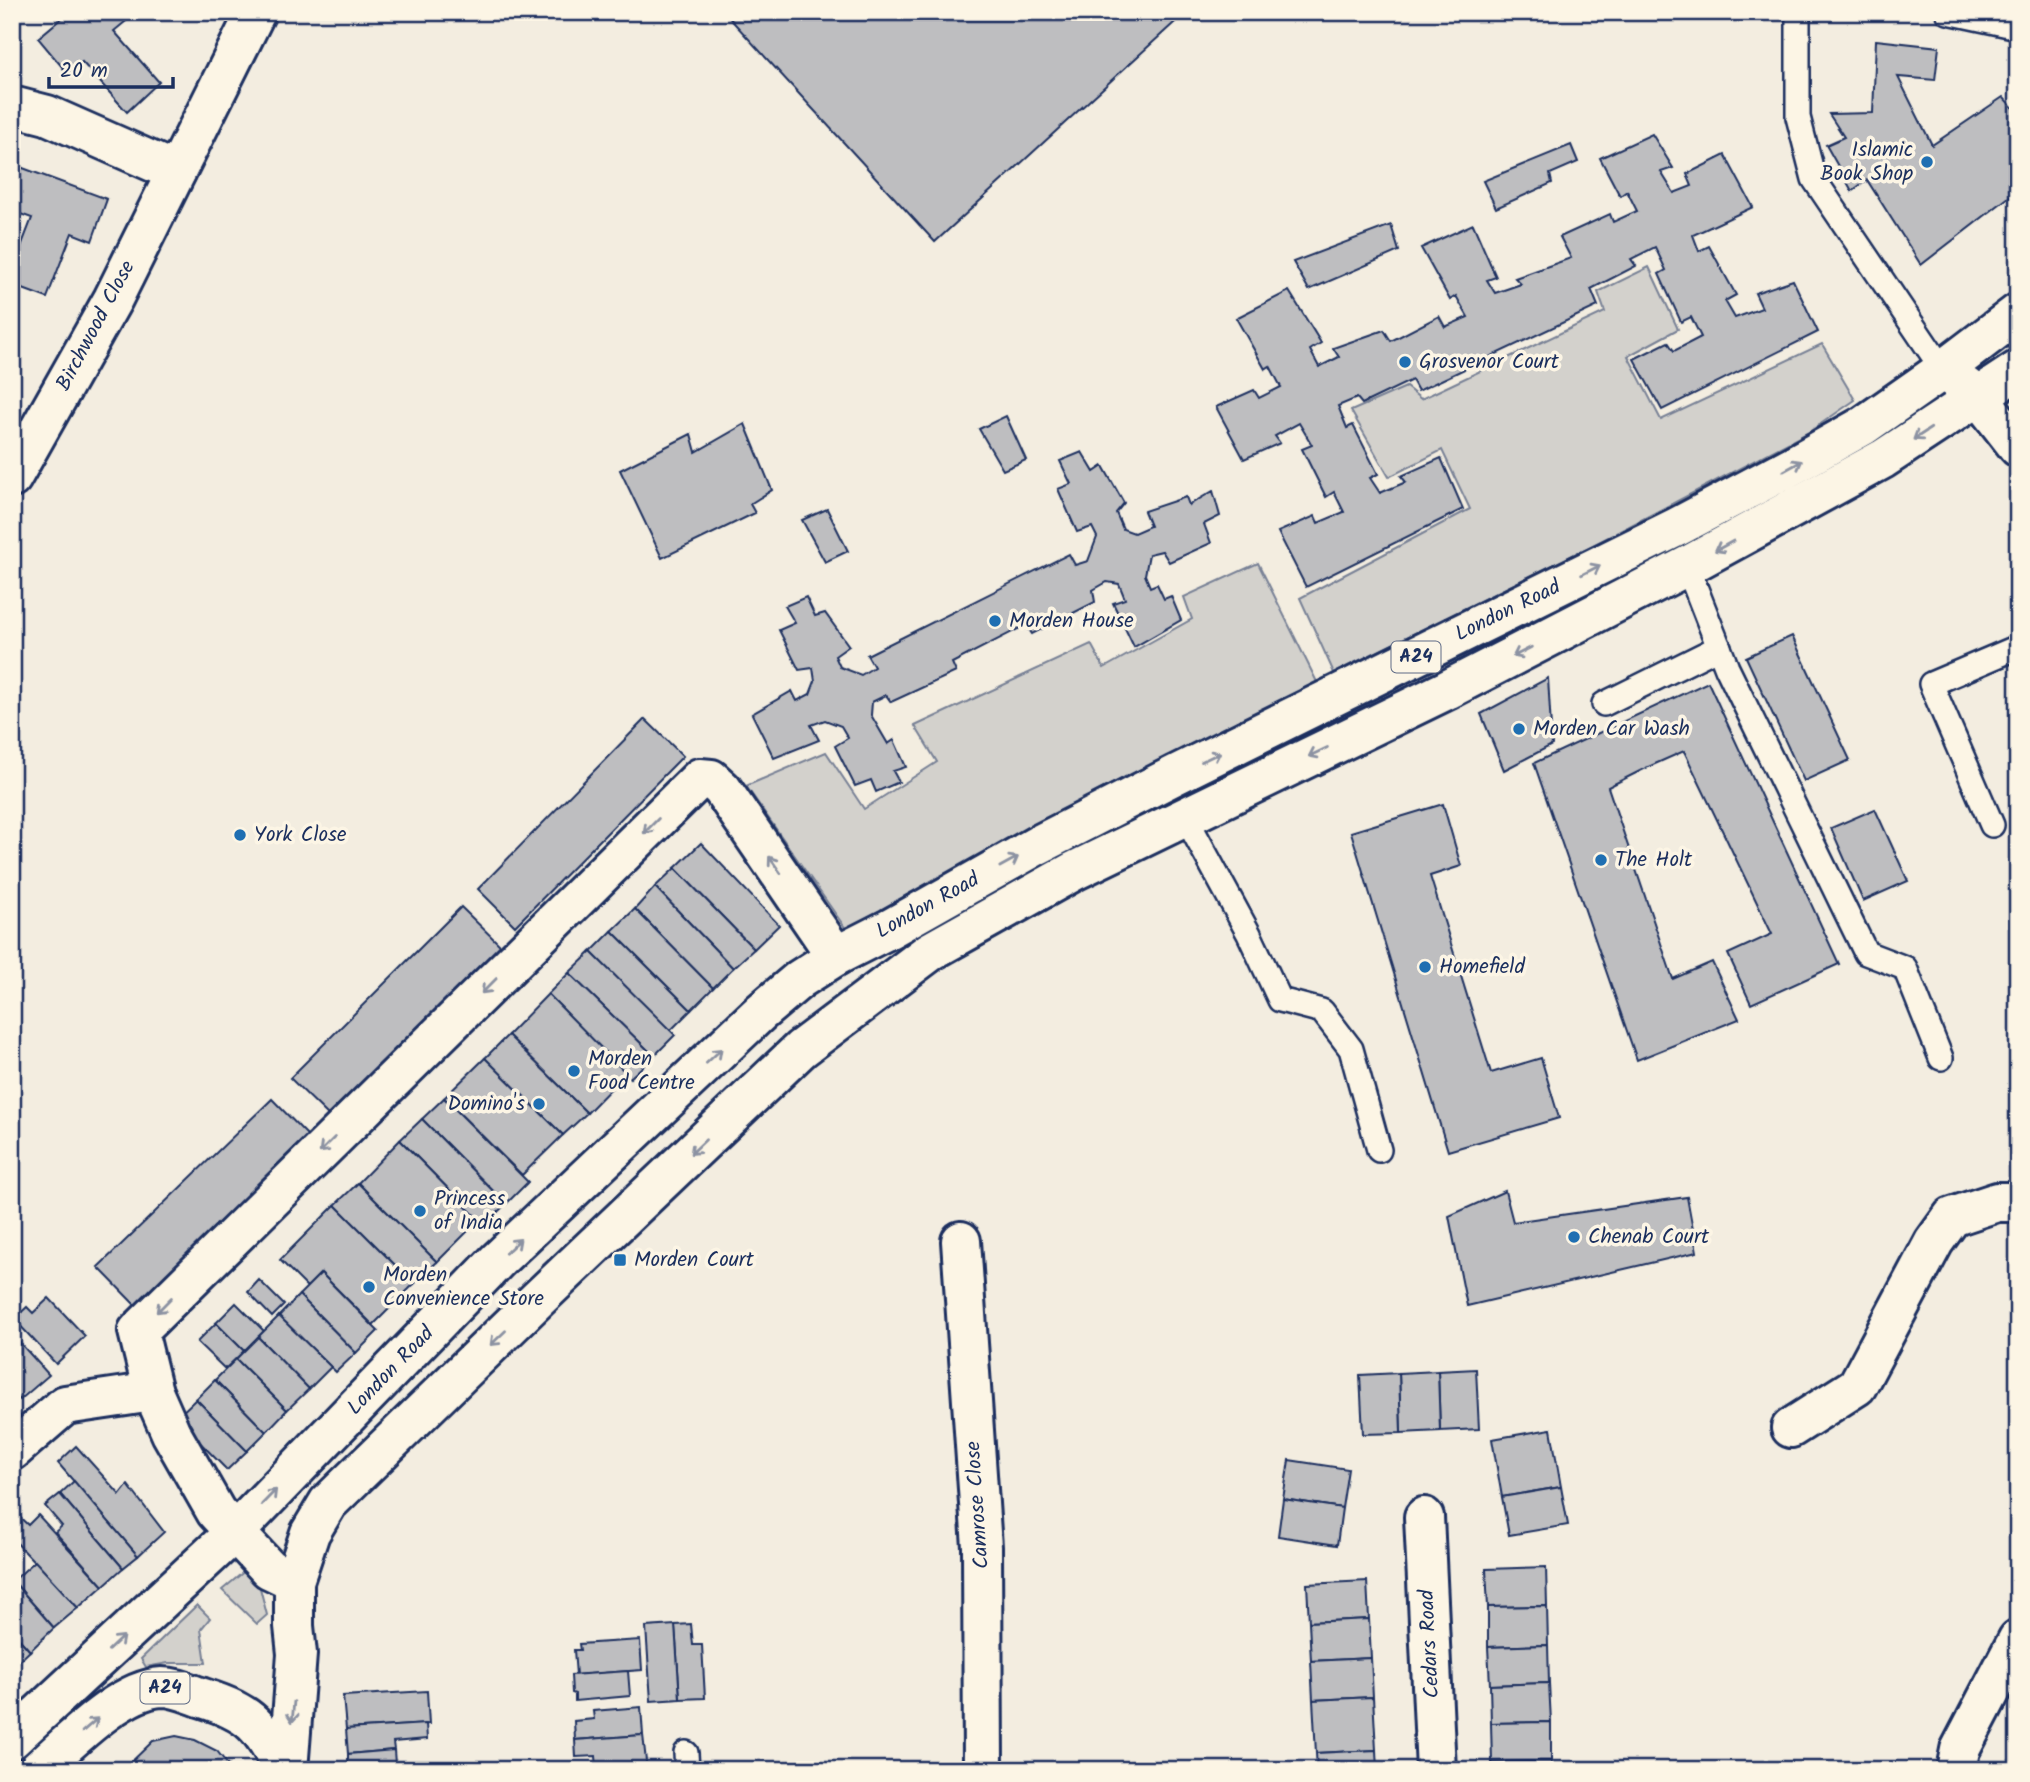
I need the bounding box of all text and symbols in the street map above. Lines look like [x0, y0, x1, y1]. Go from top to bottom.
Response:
scale bar [49, 46, 173, 90]
text: 20 m [60, 55, 108, 88]
place label: Islamic Book Shop [1820, 134, 1913, 191]
marker: Islamic Book Shop [1919, 154, 1935, 170]
street label: Birchwood Close [48, 254, 145, 397]
place label: Grosvenor Court [1419, 346, 1560, 379]
marker: Grosvenor Court [1397, 354, 1413, 370]
one-way arrow [1912, 427, 1932, 441]
one-way arrow [1782, 459, 1803, 472]
one-way arrow [1714, 539, 1734, 553]
one-way arrow [1580, 563, 1601, 577]
street label: London Road [1450, 571, 1567, 651]
place label: Morden House [1009, 605, 1134, 638]
marker: Morden House [987, 613, 1003, 629]
road number: A24 [1392, 642, 1440, 672]
one-way arrow [1512, 645, 1533, 659]
place label: Morden Car Wash [1533, 713, 1690, 746]
marker: Morden Car Wash [1511, 721, 1527, 737]
one-way arrow [1308, 746, 1329, 760]
one-way arrow [1200, 750, 1221, 763]
one-way arrow [643, 818, 660, 835]
place label: York Close [254, 819, 347, 852]
marker: York Close [232, 827, 248, 843]
place label: The Holt [1615, 844, 1693, 877]
marker: The Holt [1593, 852, 1609, 868]
one-way arrow [998, 855, 1019, 868]
one-way arrow [768, 856, 782, 875]
street label: London Road [870, 864, 986, 948]
place label: Homefield [1439, 951, 1525, 984]
marker: Homefield [1417, 959, 1433, 975]
one-way arrow [481, 977, 498, 994]
place label: Morden Food Centre [588, 1043, 695, 1100]
one-way arrow [705, 1047, 722, 1064]
marker: Morden Food Centre [566, 1063, 582, 1079]
place label: Domino's [448, 1088, 525, 1121]
marker: Domino's [531, 1096, 547, 1112]
one-way arrow [318, 1137, 335, 1154]
one-way arrow [690, 1138, 707, 1155]
place label: Princess of India [434, 1183, 505, 1240]
marker: Princess of India [412, 1203, 428, 1219]
place label: Chenab Court [1588, 1221, 1710, 1254]
marker: Chenab Court [1566, 1229, 1582, 1245]
one-way arrow [505, 1237, 522, 1254]
place label: Morden Court [634, 1244, 755, 1277]
marker: Morden Court [612, 1252, 628, 1268]
place label: Morden Convenience Store [383, 1259, 544, 1316]
marker: Morden Convenience Store [361, 1279, 377, 1295]
one-way arrow [156, 1296, 173, 1313]
street label: London Road [340, 1318, 443, 1423]
one-way arrow [490, 1329, 507, 1346]
street label: Camrose Close [957, 1439, 999, 1570]
one-way arrow [261, 1488, 278, 1505]
street label: Cedars Road [1411, 1588, 1449, 1699]
one-way arrow [107, 1634, 124, 1651]
road number: A24 [140, 1672, 190, 1704]
one-way arrow [286, 1700, 299, 1723]
one-way arrow [81, 1717, 99, 1733]

